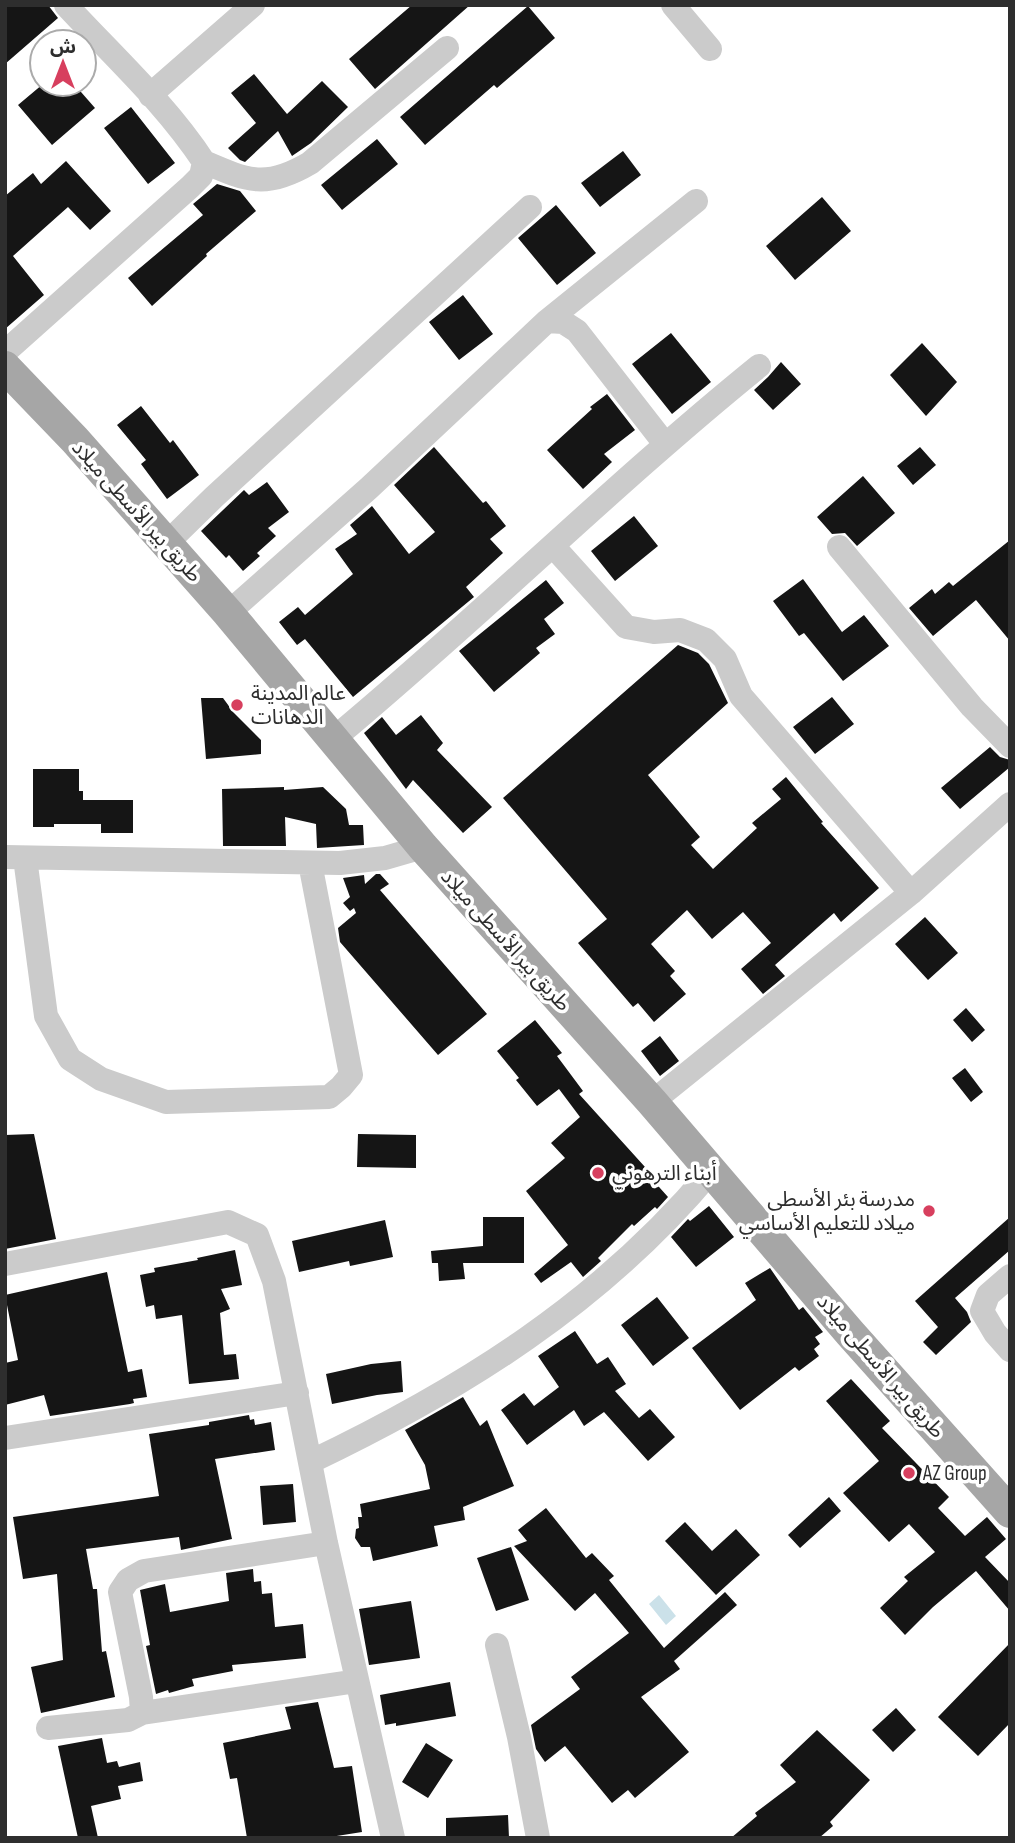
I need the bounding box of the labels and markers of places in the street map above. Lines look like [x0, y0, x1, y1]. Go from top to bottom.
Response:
place label: عالم المدينة الدهانات [251, 681, 346, 730]
marker: عالم المدينة الدهانات [229, 697, 245, 713]
place label: أبناء الترهوني [612, 1160, 717, 1189]
marker: أبناء الترهوني [590, 1165, 606, 1181]
place label: مدرسة بئر الأسطى ميلاد للتعليم الأساسي [739, 1187, 915, 1239]
marker: مدرسة بئر الأسطى ميلاد للتعليم الأساسي [921, 1203, 937, 1219]
place label: AZ Group [922, 1461, 987, 1486]
marker: AZ Group [901, 1465, 917, 1481]

